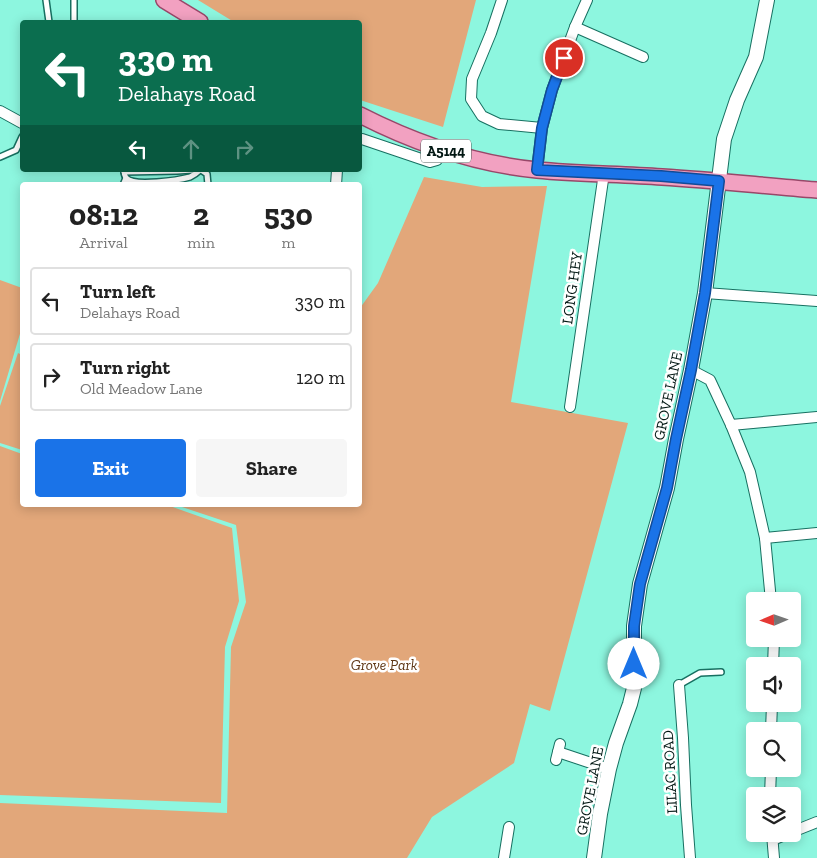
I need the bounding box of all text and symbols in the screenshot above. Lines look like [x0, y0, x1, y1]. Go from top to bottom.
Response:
pin [543, 37, 585, 79]
text: 330 m [118, 38, 213, 80]
icon: left [35, 40, 100, 105]
icon: arrive [550, 44, 578, 72]
text: Delahays Road [118, 80, 256, 107]
icon: left [124, 135, 152, 163]
icon: ahead [177, 135, 205, 163]
icon: right [230, 135, 258, 163]
road number: A5144 [421, 140, 471, 162]
text: 08:12 [69, 197, 138, 233]
text: 2 [193, 197, 209, 233]
text: 530 [264, 197, 313, 233]
text: Arrival [80, 233, 128, 252]
text: min [187, 233, 215, 252]
text: m [281, 233, 295, 252]
street label: LONG HEY [558, 250, 586, 325]
text: Turn left [80, 280, 155, 303]
icon: left [37, 287, 65, 315]
text: 330 m [295, 290, 345, 313]
text: Delahays Road [80, 303, 180, 322]
street label: GROVE LANE [650, 350, 686, 442]
text: Turn right [80, 356, 170, 379]
icon: right [37, 363, 65, 391]
text: 120 m [296, 366, 345, 389]
text: Old Meadow Lane [80, 379, 203, 398]
button: Exit [35, 439, 186, 497]
button: Share [196, 439, 347, 497]
north arrow [746, 592, 801, 648]
map controls [746, 592, 801, 842]
position arrow [607, 637, 659, 689]
park label: Grove Park [351, 656, 418, 674]
button: sound [746, 657, 801, 712]
button: search [746, 722, 801, 777]
street label: LILAC ROAD [659, 730, 681, 814]
street label: GROVE LANE [573, 745, 607, 837]
button: layers [746, 787, 801, 842]

